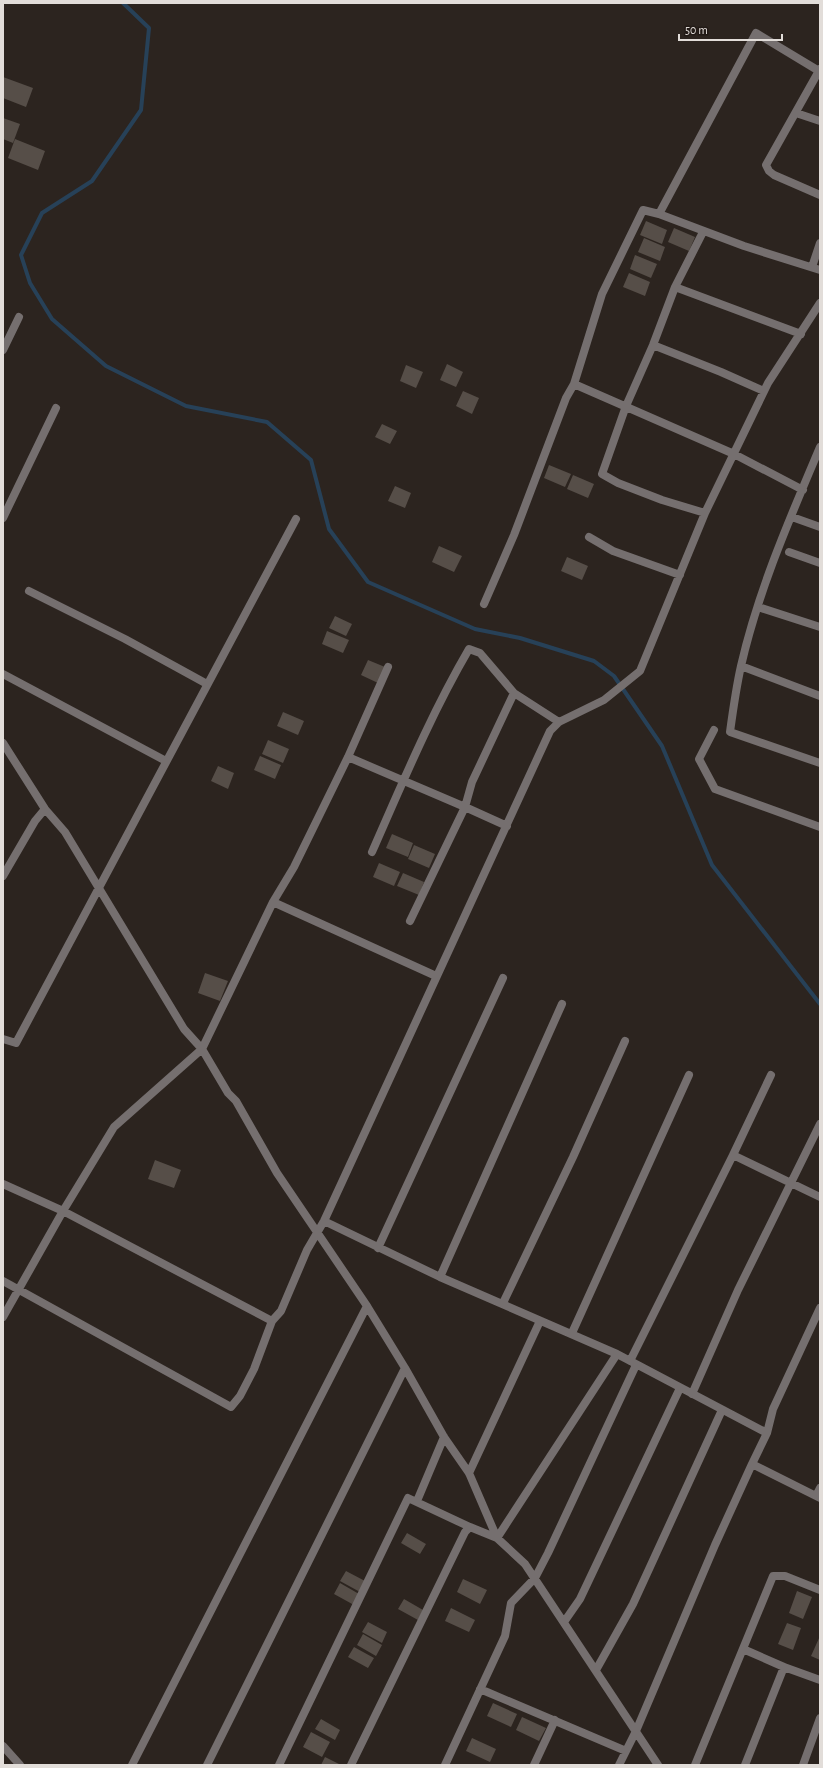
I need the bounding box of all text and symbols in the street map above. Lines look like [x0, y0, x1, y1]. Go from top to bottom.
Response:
scale bar [679, 16, 782, 42]
text: 50 m [685, 24, 708, 36]

